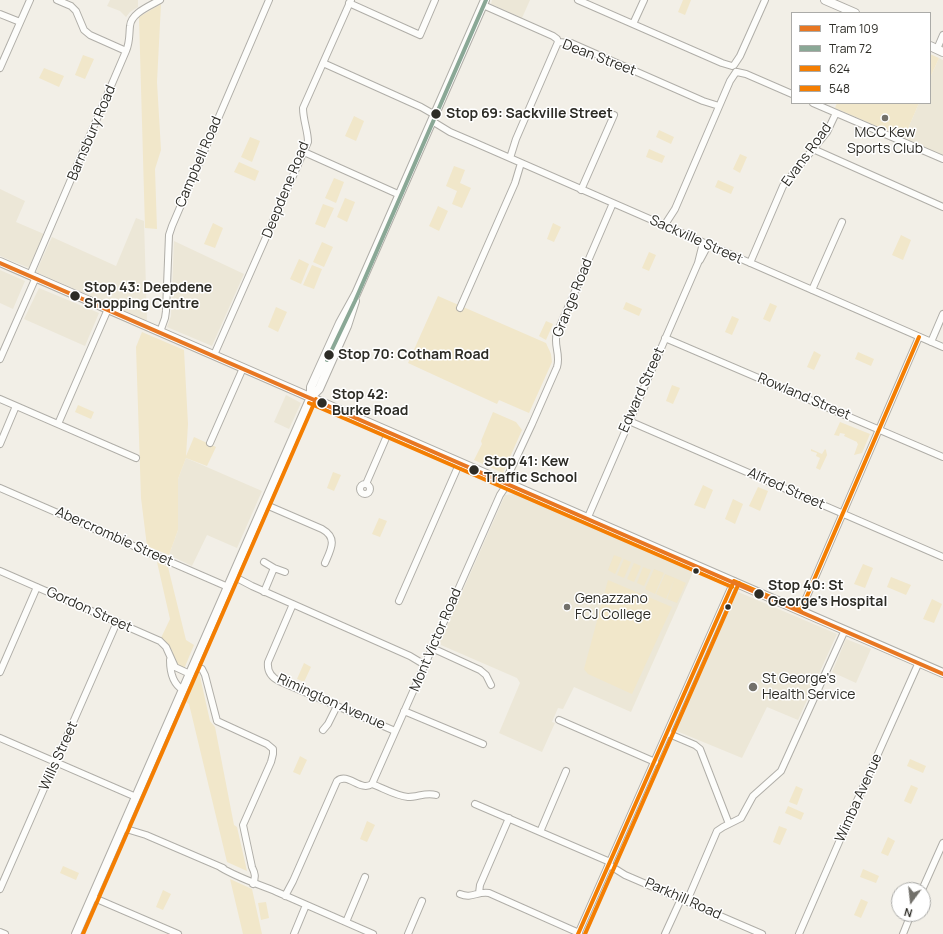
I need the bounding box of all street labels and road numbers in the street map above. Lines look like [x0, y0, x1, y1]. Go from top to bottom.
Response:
street label: Dean Street [560, 36, 638, 80]
street label: Barnsbury Road [64, 83, 120, 183]
street label: Campbell Road [172, 114, 226, 210]
street label: Evans Road [778, 120, 836, 190]
street label: Deepdene Road [259, 139, 313, 241]
street label: Sackville Street [647, 212, 745, 268]
street label: Grange Road [550, 256, 596, 340]
street label: Edward Street [616, 345, 668, 435]
street label: Rowland Street [755, 370, 853, 424]
street label: Alfred Street [745, 465, 827, 513]
street label: Abercrombie Street [53, 504, 175, 570]
street label: Gordon Street [44, 584, 134, 636]
street label: Mont Victor Road [407, 586, 465, 694]
street label: Rimington Avenue [274, 671, 388, 733]
street label: Wills Street [36, 719, 82, 793]
street label: Wimba Avenue [832, 751, 886, 845]
street label: Parkhill Road [642, 875, 724, 923]

